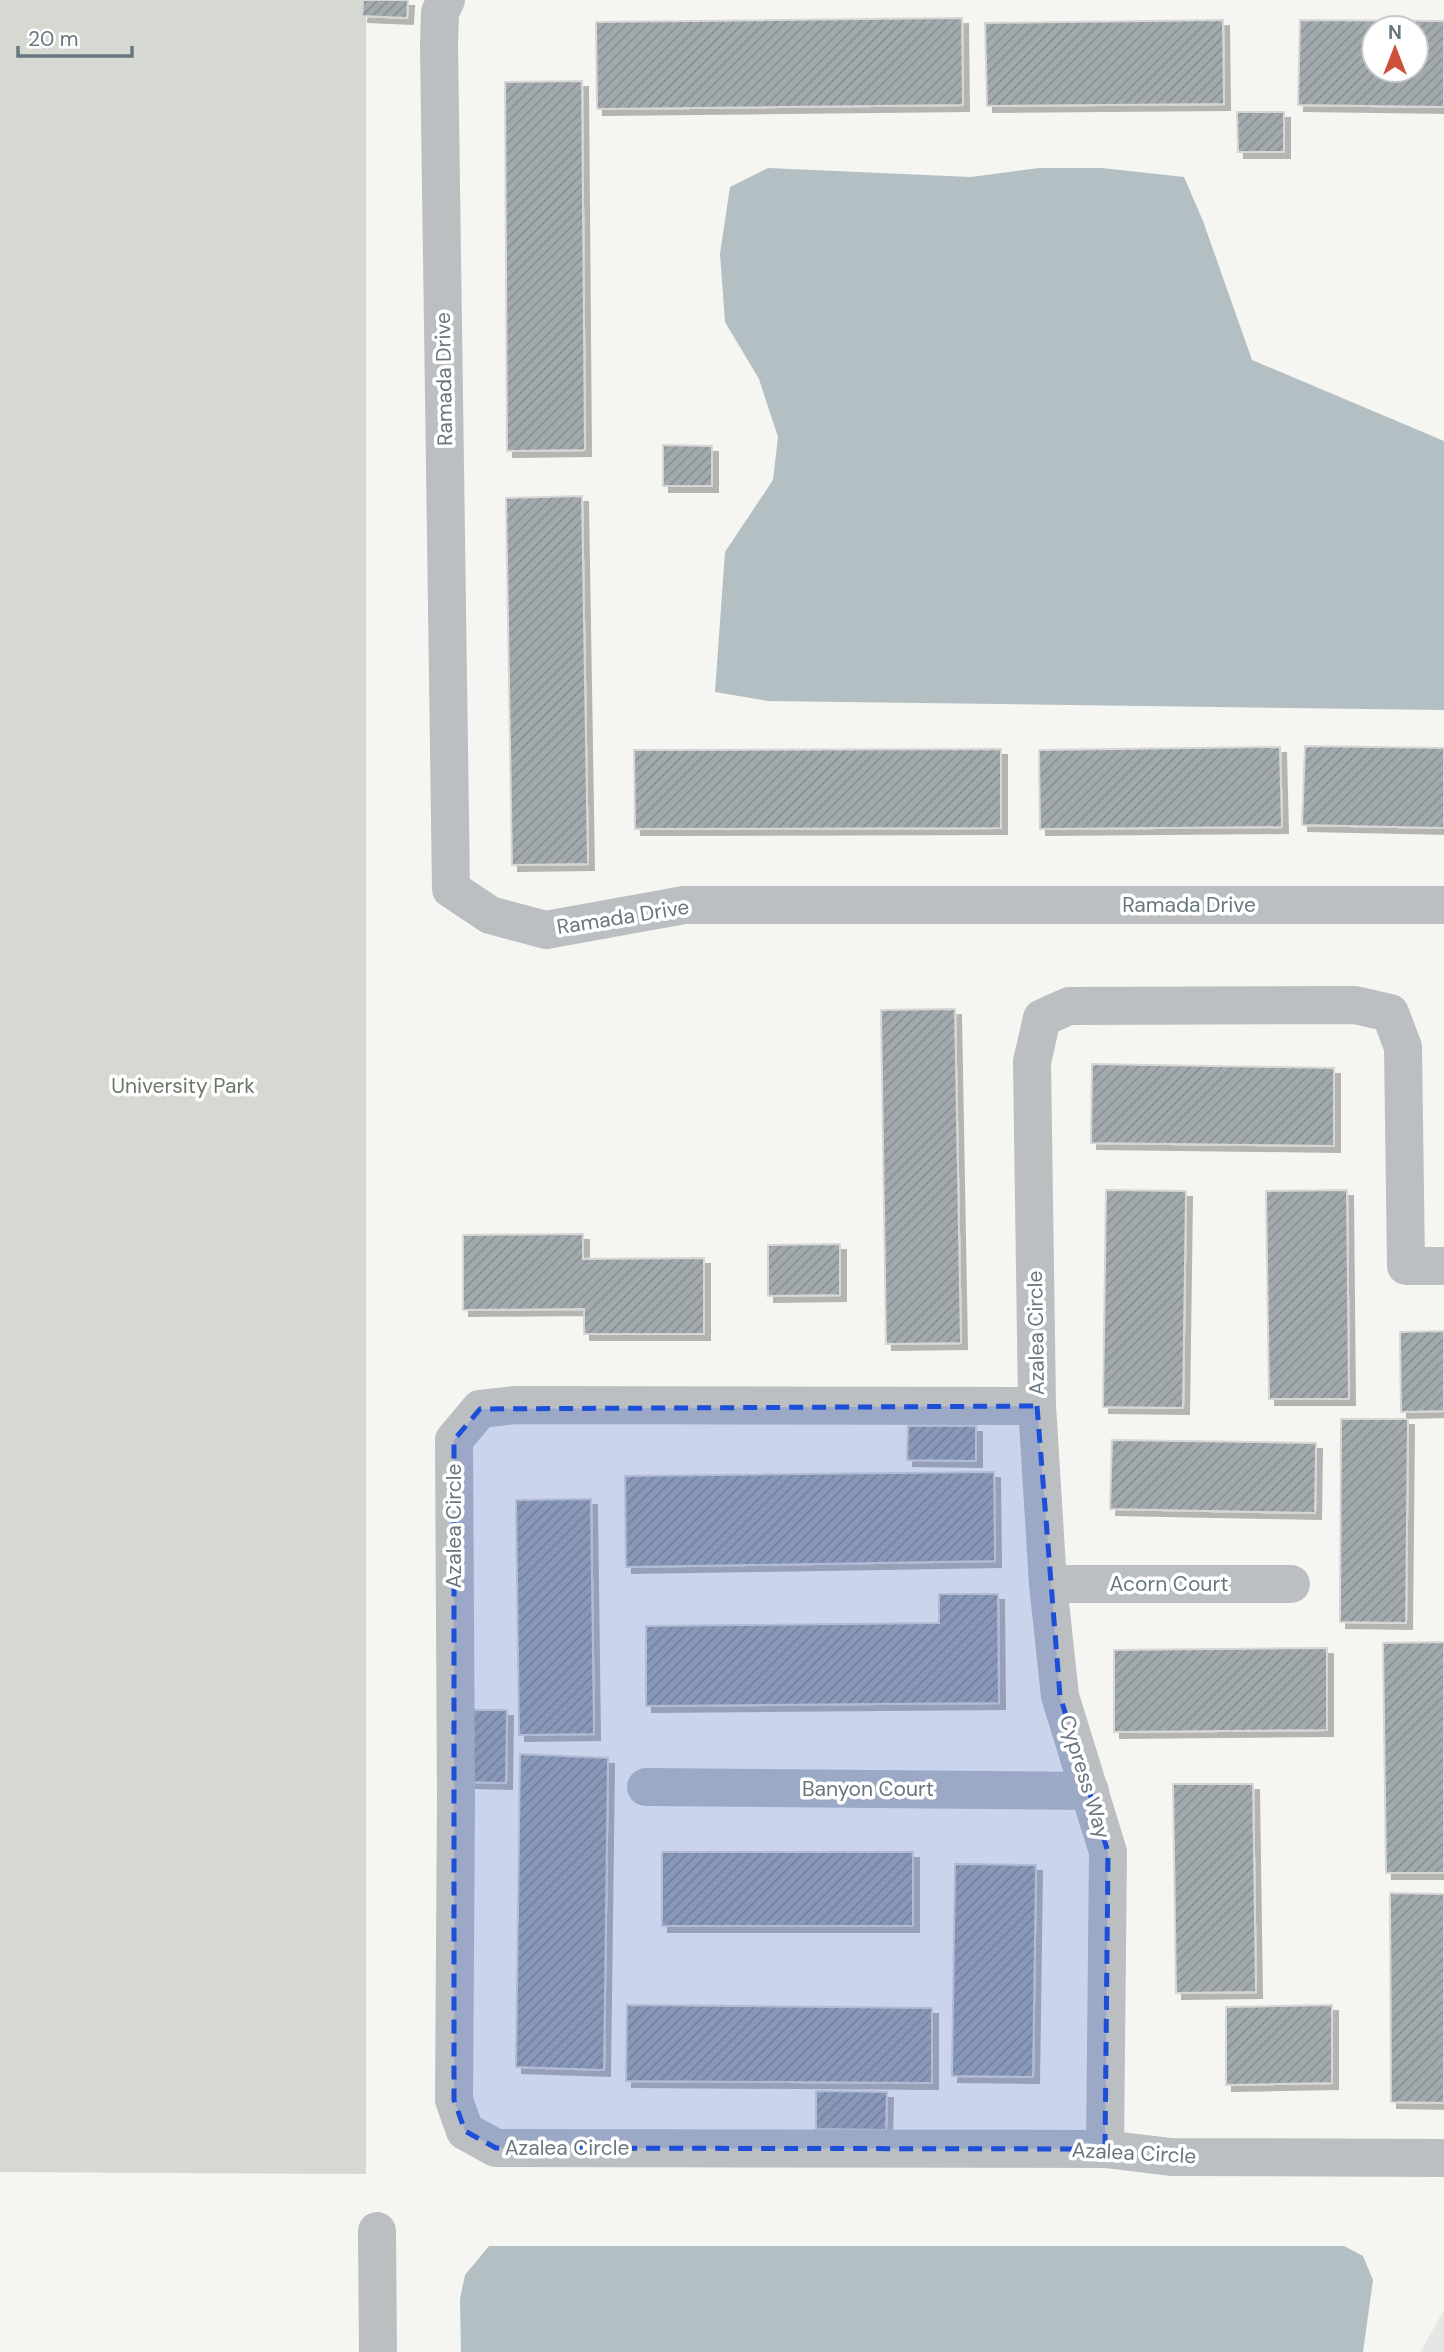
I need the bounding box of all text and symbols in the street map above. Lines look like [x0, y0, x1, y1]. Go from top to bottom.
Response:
scale bar [18, 14, 131, 58]
north arrow [1360, 14, 1430, 84]
text: N [1388, 20, 1402, 45]
text: 20 m [28, 25, 79, 53]
street label: Ramada Drive [429, 312, 459, 446]
street label: Ramada Drive [1122, 891, 1256, 919]
street label: Ramada Drive [555, 893, 691, 941]
park label: University Park [111, 1072, 255, 1100]
street label: Azalea Circle [1021, 1270, 1051, 1396]
street label: Azalea Circle [440, 1464, 468, 1588]
street label: Acorn Court [1110, 1570, 1228, 1598]
street label: Cypress Way [1053, 1712, 1117, 1843]
street label: Banyon Court [802, 1775, 934, 1803]
street label: Azalea Circle [505, 2134, 629, 2162]
street label: Azalea Circle [1071, 2136, 1197, 2170]

